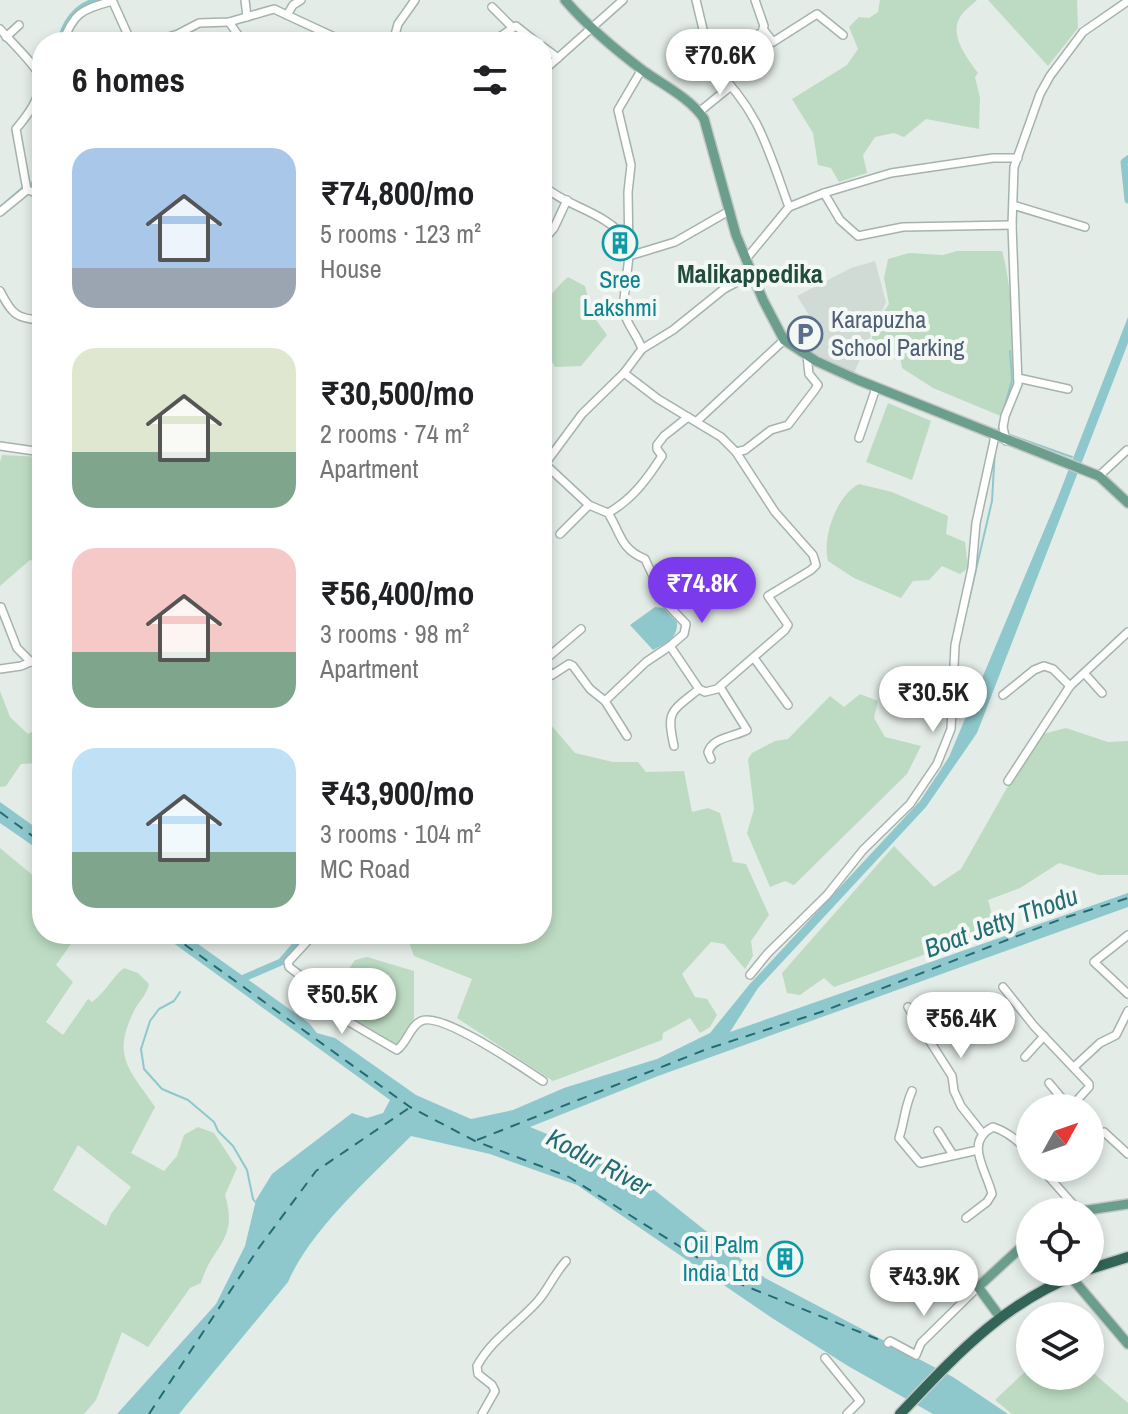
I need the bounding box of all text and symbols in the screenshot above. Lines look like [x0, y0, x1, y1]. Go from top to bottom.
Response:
pin: ₹70.6K [655, 29, 785, 97]
text: ₹70.6K [684, 37, 756, 72]
text: 6 homes [72, 57, 185, 103]
icon: filters [468, 58, 512, 102]
text: ₹74,800/mo [320, 170, 475, 216]
icon: home [136, 180, 232, 276]
text: 5 rooms · 123 m² [320, 216, 481, 251]
building icon: Sree Lakshmi [601, 224, 639, 262]
text: House [320, 251, 382, 286]
district label: Malikappedika [677, 256, 823, 291]
place label: Sree Lakshmi [583, 263, 657, 323]
place label: Karapuzha School Parking [831, 303, 965, 363]
parking icon: Karapuzha School Parking [786, 315, 824, 353]
text: ₹30,500/mo [320, 370, 475, 416]
icon: home [136, 380, 232, 476]
text: 2 rooms · 74 m² [320, 416, 469, 451]
text: Apartment [320, 451, 418, 486]
pin: ₹74.8K [637, 557, 767, 625]
text: ₹74.8K [666, 565, 738, 600]
text: ₹56,400/mo [320, 570, 475, 616]
icon: home [136, 580, 232, 676]
text: 3 rooms · 98 m² [320, 616, 469, 651]
text: Apartment [320, 651, 418, 686]
pin: ₹30.5K [868, 666, 998, 734]
text: ₹30.5K [897, 674, 969, 709]
text: ₹43,900/mo [320, 770, 475, 816]
icon: home [136, 780, 232, 876]
text: 3 rooms · 104 m² [320, 816, 481, 851]
text: MC Road [320, 851, 410, 886]
water label: Boat Jetty Thodu [919, 878, 1082, 965]
pin: ₹50.5K [277, 968, 407, 1036]
text: ₹50.5K [306, 976, 378, 1011]
pin: ₹56.4K [896, 992, 1026, 1060]
text: ₹56.4K [925, 1000, 997, 1035]
north arrow [1016, 1094, 1104, 1182]
map controls [1016, 1094, 1104, 1390]
water label: Kodur River [541, 1119, 658, 1204]
button: locate [1016, 1198, 1104, 1286]
place label: Oil Palm India Ltd [682, 1228, 759, 1288]
building icon: Oil Palm India Ltd [766, 1240, 804, 1278]
pin: ₹43.9K [859, 1250, 989, 1318]
text: ₹43.9K [888, 1258, 960, 1293]
button: layers [1016, 1302, 1104, 1390]

